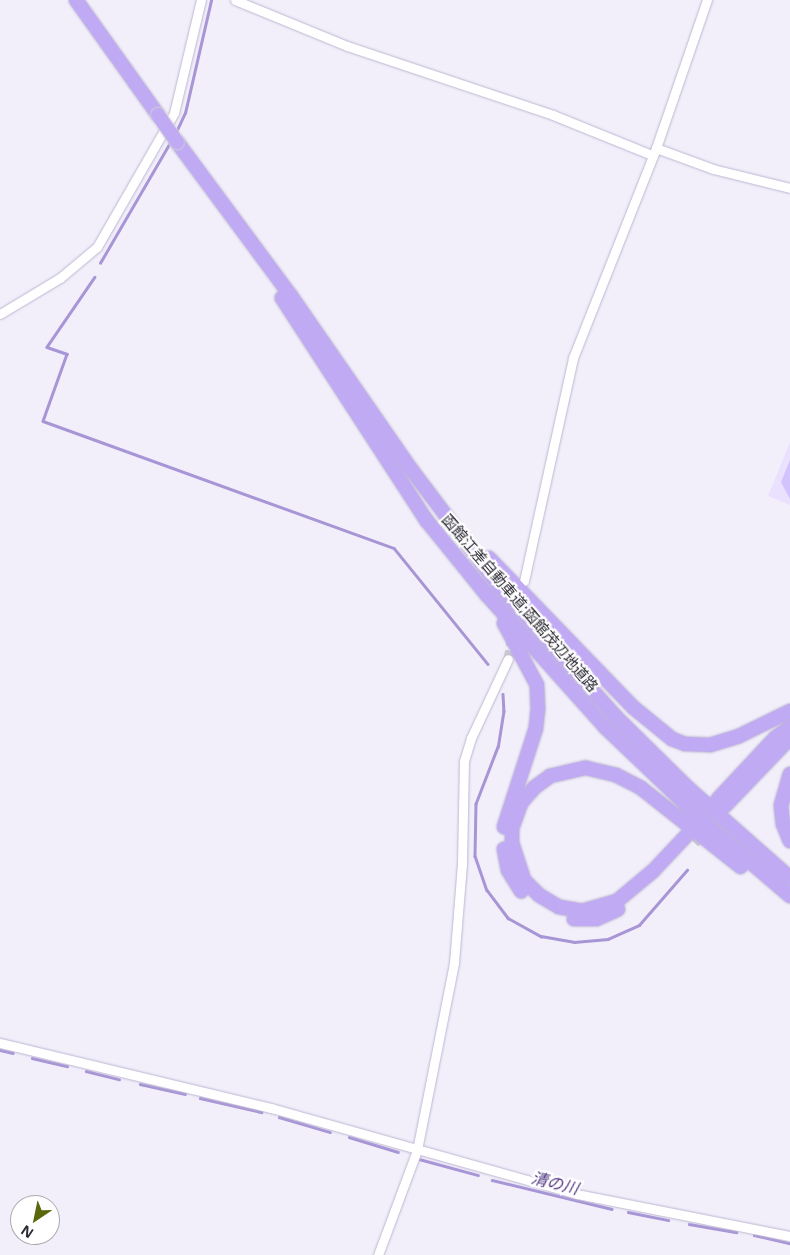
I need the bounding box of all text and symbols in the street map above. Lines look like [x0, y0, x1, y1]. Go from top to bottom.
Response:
street label: 函館江差自動車道;函館茂辺地道路 [438, 511, 602, 695]
water label: 清の川 [529, 1168, 581, 1198]
north arrow [10, 1195, 60, 1245]
text: N [17, 1221, 37, 1243]

